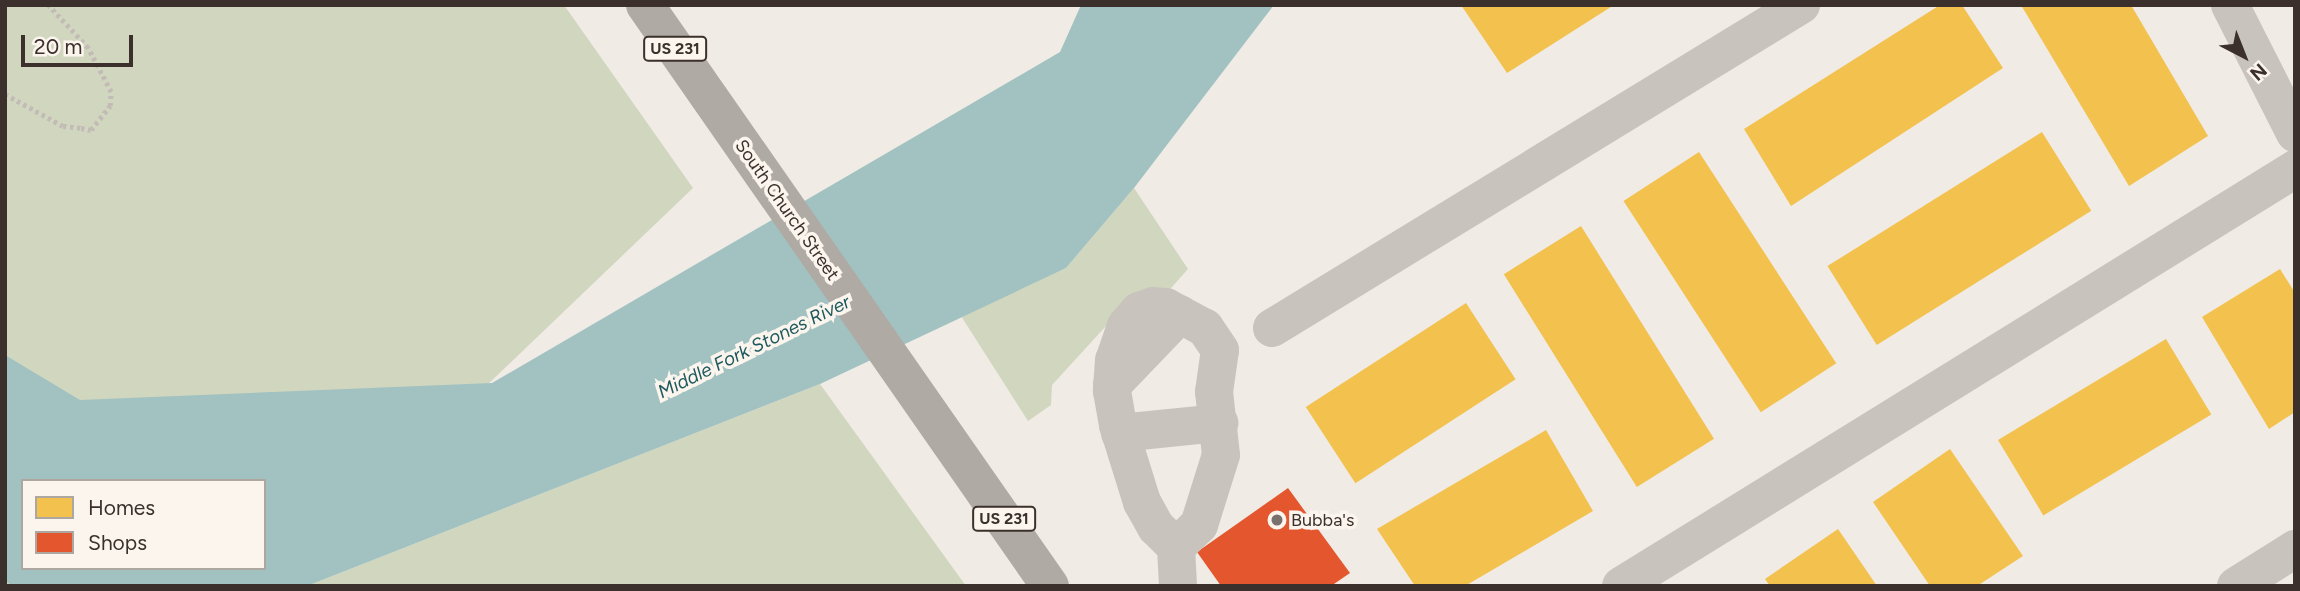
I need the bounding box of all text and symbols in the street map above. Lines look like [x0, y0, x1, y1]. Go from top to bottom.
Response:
scale bar [24, 21, 136, 65]
north arrow [2209, 21, 2279, 91]
text: 20 m [34, 34, 82, 59]
road number: US 231 [642, 36, 708, 61]
text: N [2245, 59, 2272, 85]
street label: South Church Street [730, 136, 844, 284]
water label: Middle Fork Stones River [654, 290, 854, 404]
legend [21, 479, 266, 570]
text: Homes [88, 495, 155, 520]
road number: US 231 [971, 506, 1037, 532]
place label: Bubba's [1291, 509, 1354, 531]
marker: Bubba's [1269, 512, 1285, 528]
text: Shops [88, 530, 147, 555]

